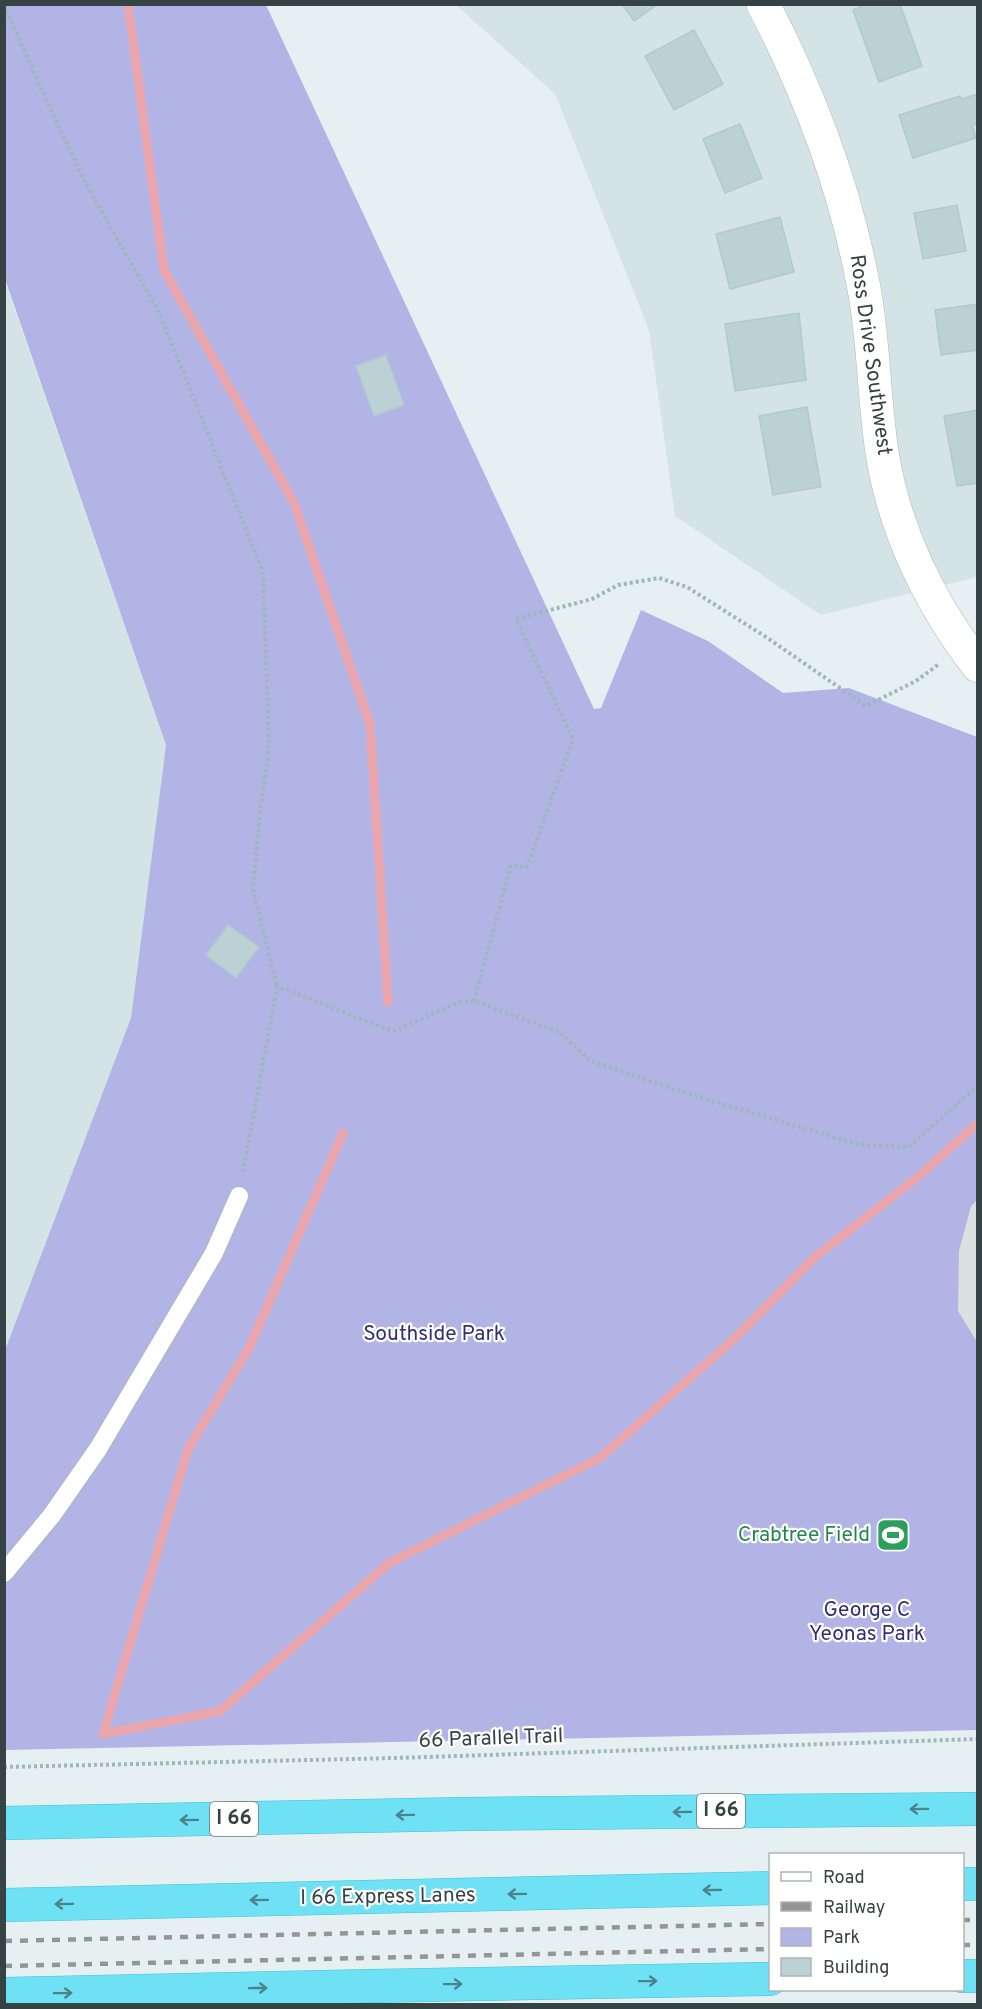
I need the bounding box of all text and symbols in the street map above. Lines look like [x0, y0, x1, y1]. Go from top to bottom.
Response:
street label: Ross Drive Southwest [843, 253, 897, 457]
park label: Southside Park [363, 1321, 505, 1348]
sports icon: Crabtree Field [875, 1517, 911, 1553]
place label: Crabtree Field [738, 1522, 870, 1549]
park label: George C Yeonas Park [809, 1597, 925, 1648]
street label: 66 Parallel Trail [418, 1723, 564, 1755]
road number: I 66 [697, 1794, 745, 1828]
road number: I 66 [210, 1802, 258, 1836]
one-way arrow [910, 1804, 930, 1815]
one-way arrow [673, 1806, 693, 1818]
one-way arrow [396, 1809, 416, 1821]
one-way arrow [180, 1814, 200, 1825]
legend [769, 1853, 964, 1991]
text: Road [823, 1867, 865, 1890]
street label: I 66 Express Lanes [300, 1882, 476, 1912]
one-way arrow [703, 1884, 723, 1895]
one-way arrow [508, 1888, 528, 1900]
one-way arrow [250, 1894, 270, 1905]
text: Railway [823, 1897, 885, 1920]
one-way arrow [55, 1898, 75, 1910]
text: Park [823, 1927, 860, 1950]
text: Building [823, 1957, 889, 1980]
one-way arrow [637, 1975, 657, 1987]
one-way arrow [442, 1979, 462, 1990]
one-way arrow [247, 1983, 267, 1994]
one-way arrow [52, 1987, 72, 1999]

